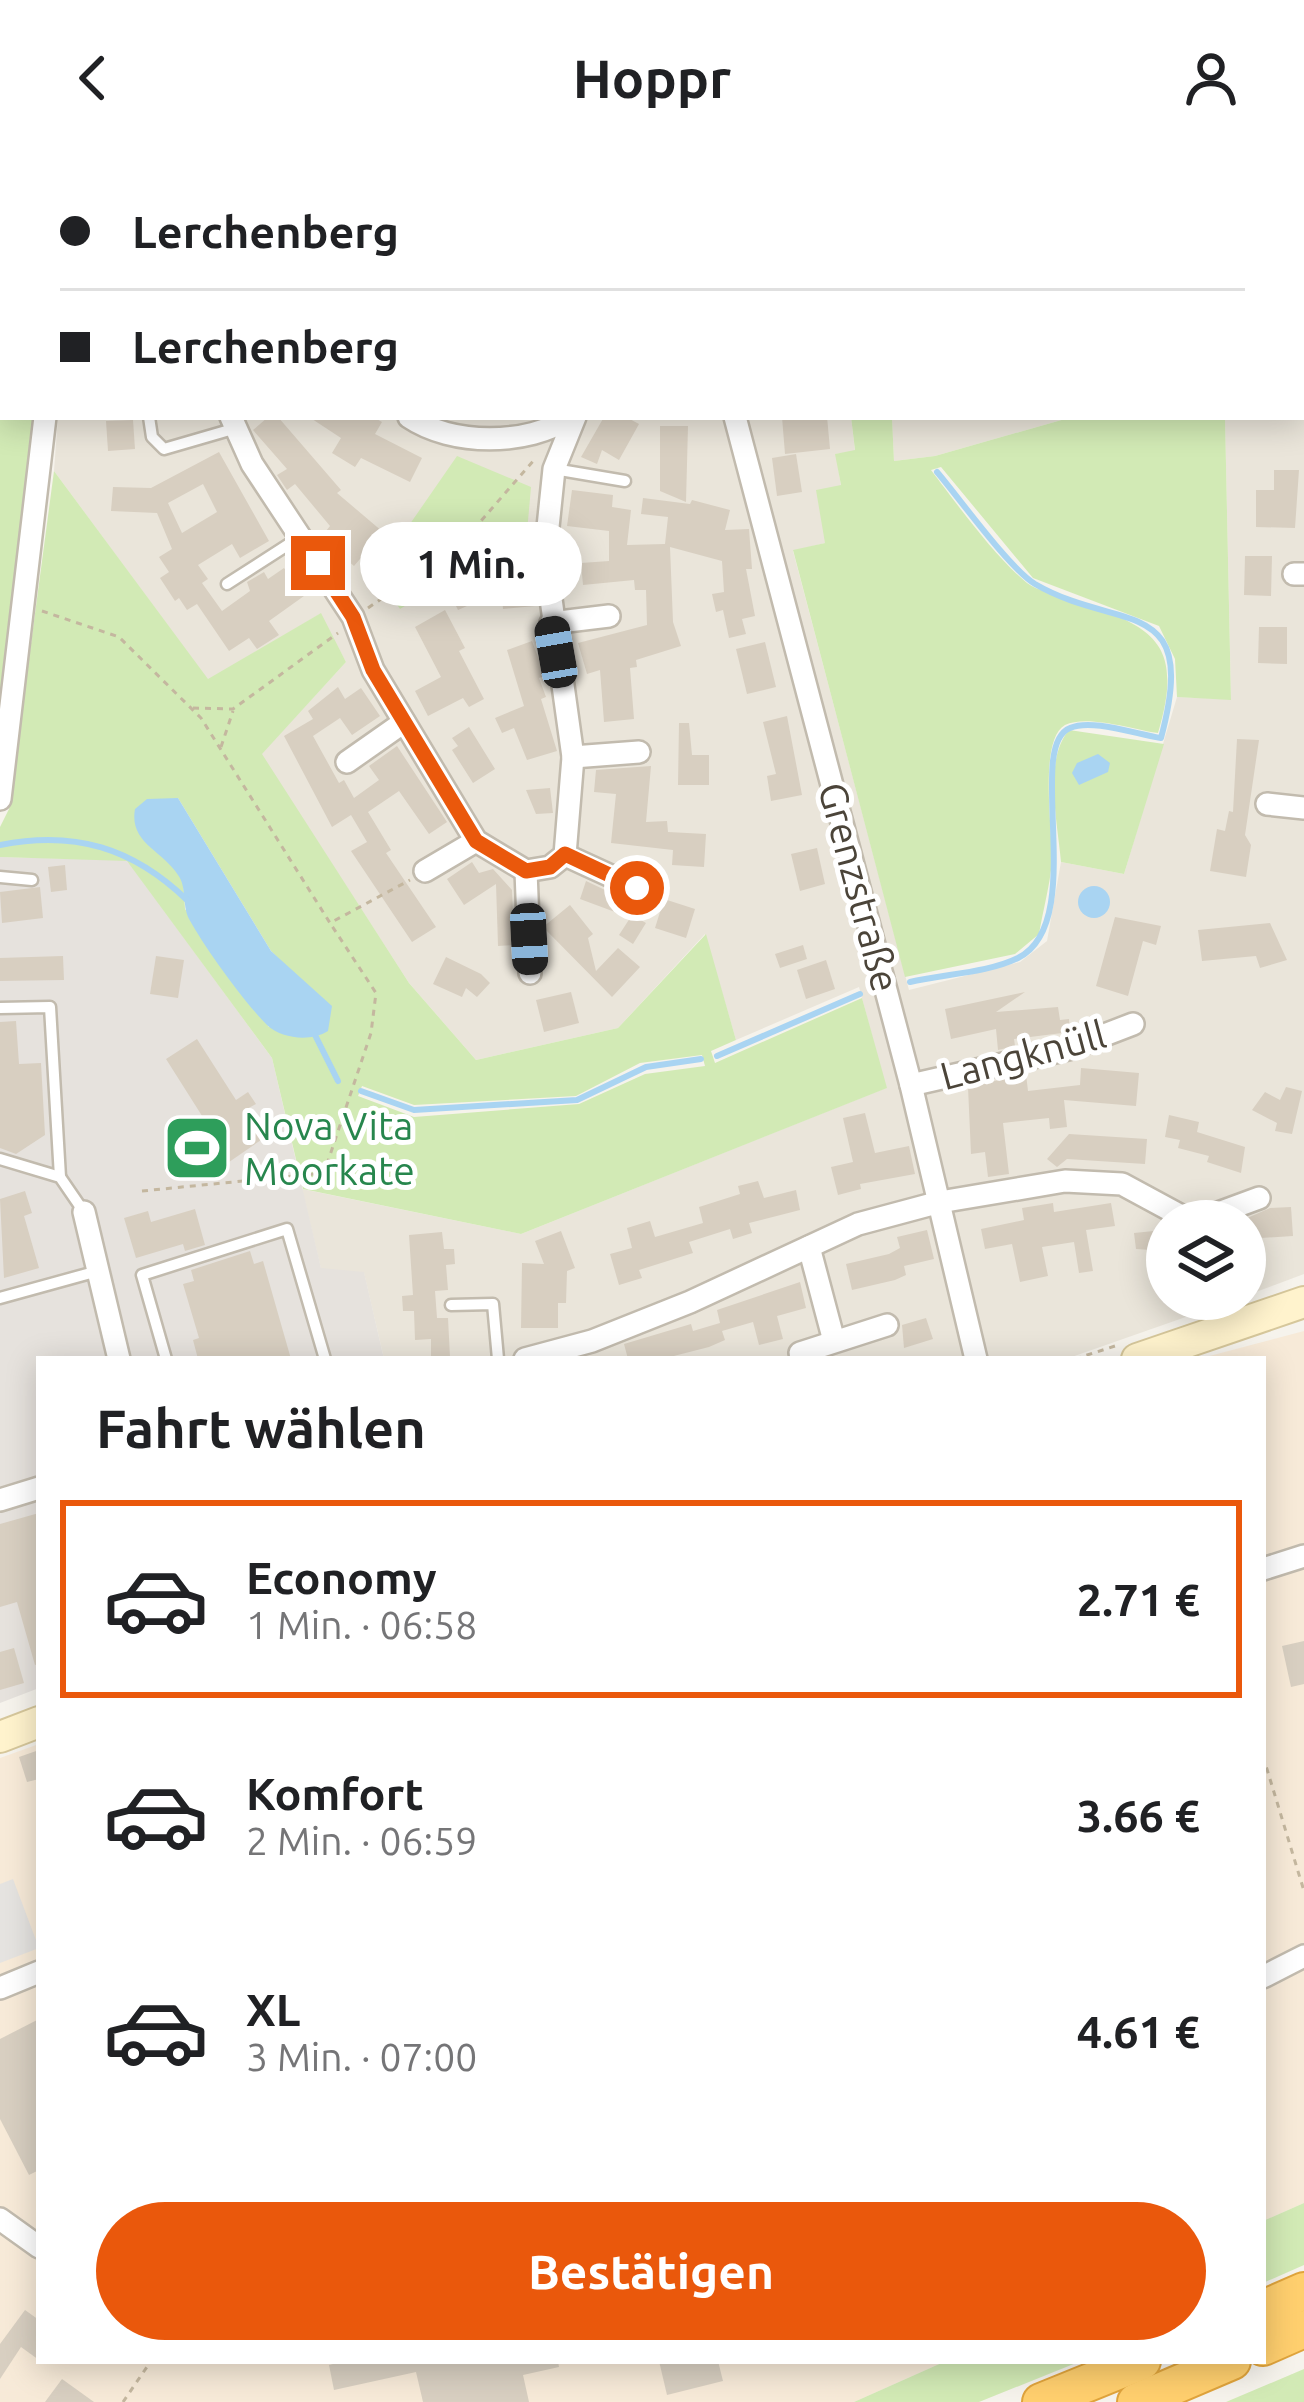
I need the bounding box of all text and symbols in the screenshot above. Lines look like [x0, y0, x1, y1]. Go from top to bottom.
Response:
icon: back [60, 45, 126, 111]
icon: person [1178, 45, 1244, 111]
text: Hoppr [573, 48, 731, 108]
text: Lerchenberg [132, 206, 399, 257]
text: Lerchenberg [132, 321, 399, 372]
callout: 1 Min. [360, 521, 582, 605]
route end [291, 536, 345, 590]
text: 1 Min. [416, 542, 526, 585]
car [532, 613, 580, 691]
street label: Grenzstraße [811, 778, 908, 996]
route start [610, 861, 664, 915]
car [509, 902, 549, 976]
street label: Langknüll [936, 1012, 1110, 1097]
place label: Nova Vita Moorkate [244, 1104, 415, 1192]
sports icon: Nova Vita Moorkate [162, 1113, 232, 1183]
map controls [1146, 1200, 1266, 1320]
button: layers [1146, 1200, 1266, 1320]
text: Fahrt wählen [96, 1398, 426, 1458]
icon: car [102, 1545, 210, 1653]
text: Economy [246, 1552, 437, 1603]
text: 2.71 € [1077, 1574, 1200, 1625]
text: 1 Min. · 06:58 [246, 1603, 477, 1646]
icon: car [102, 1761, 210, 1869]
text: Komfort [246, 1768, 424, 1819]
text: 3.66 € [1077, 1790, 1200, 1841]
text: 2 Min. · 06:59 [246, 1819, 477, 1862]
icon: car [102, 1977, 210, 2085]
text: XL [246, 1984, 300, 2035]
text: 4.61 € [1077, 2006, 1200, 2057]
text: 3 Min. · 07:00 [246, 2035, 477, 2078]
button: Bestätigen [96, 2202, 1206, 2340]

